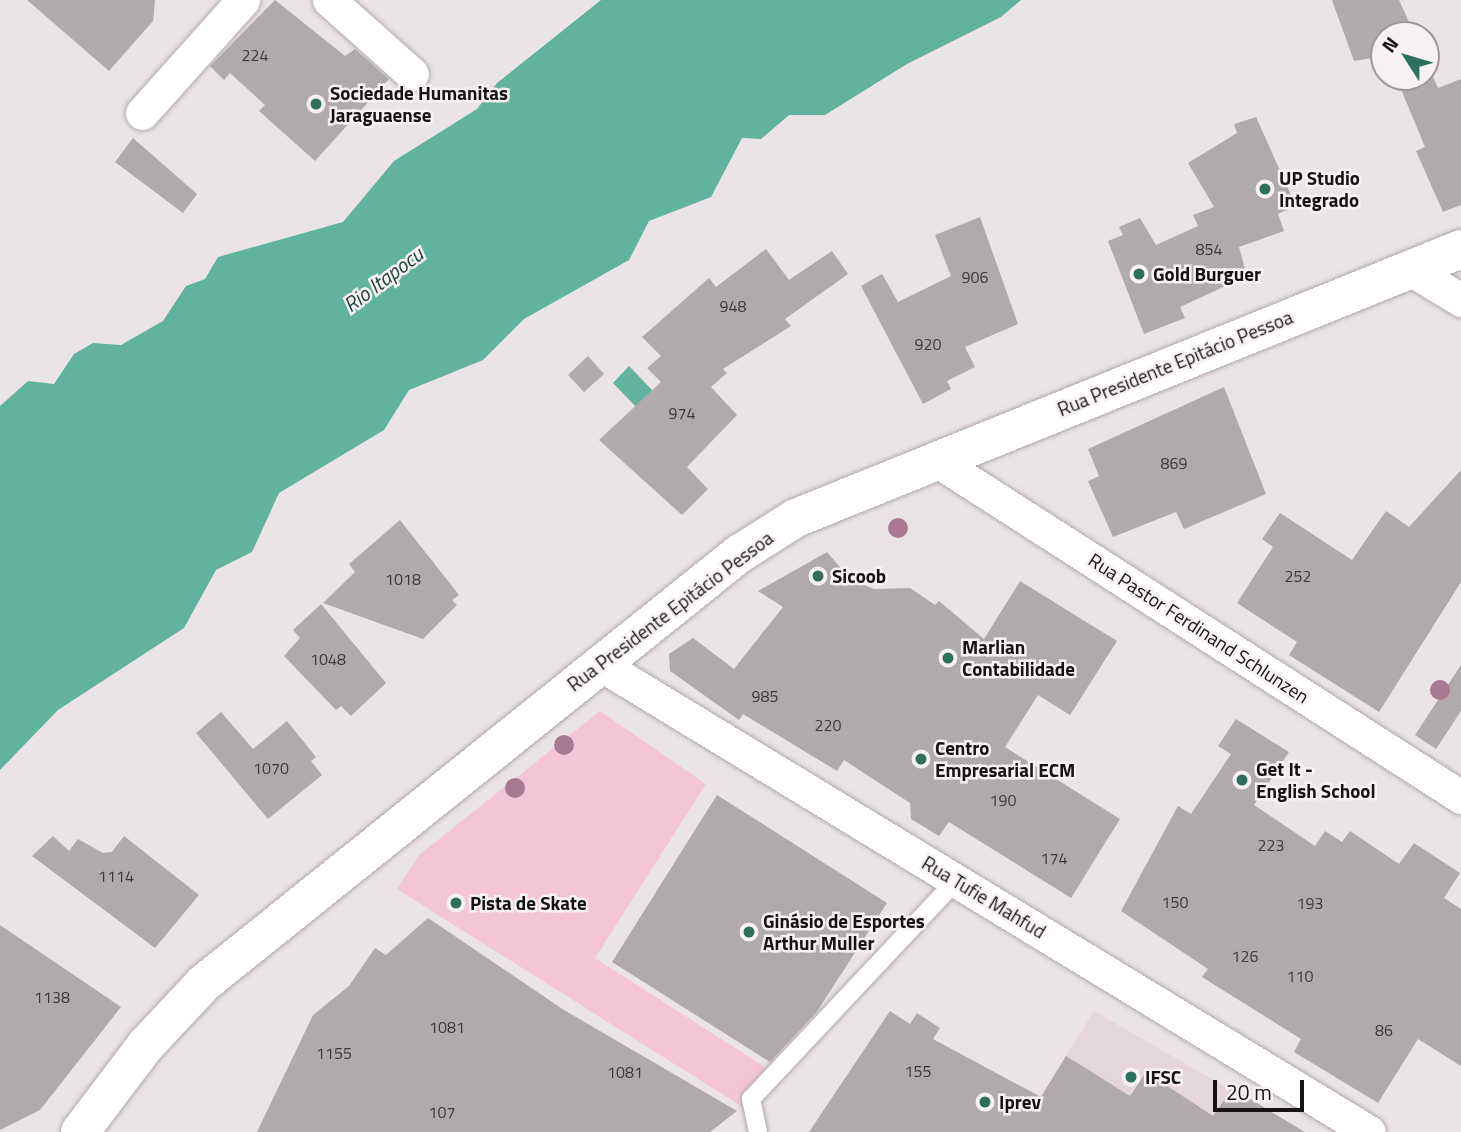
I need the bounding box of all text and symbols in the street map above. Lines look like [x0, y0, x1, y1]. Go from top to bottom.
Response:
north arrow [1370, 21, 1440, 91]
text: N [1374, 30, 1405, 58]
house number: 224 [242, 45, 268, 65]
place label: Sociedade Humanitas Jaraguaense [330, 82, 508, 126]
marker: Sociedade Humanitas Jaraguaense [308, 96, 324, 112]
place label: UP Studio Integrado [1279, 167, 1360, 211]
marker: UP Studio Integrado [1257, 181, 1273, 197]
house number: 854 [1196, 239, 1222, 259]
water label: Rio Itapocu [338, 241, 428, 317]
place label: Gold Burguer [1153, 263, 1261, 285]
marker: Gold Burguer [1131, 266, 1147, 282]
house number: 906 [962, 267, 988, 287]
house number: 948 [720, 296, 746, 316]
street label: Rua Presidente Epitácio Pessoa [1054, 305, 1296, 421]
house number: 920 [915, 334, 941, 354]
house number: 974 [669, 403, 695, 423]
house number: 869 [1161, 453, 1187, 473]
street label: Rua Presidente Epitácio Pessoa [563, 526, 777, 696]
street label: Rua Pastor Ferdinand Schlunzen [1085, 548, 1313, 708]
place label: Sicoob [832, 565, 886, 587]
house number: 252 [1285, 566, 1311, 586]
marker: Sicoob [810, 568, 826, 584]
house number: 1018 [385, 569, 421, 589]
place label: Marlian Contabilidade [962, 636, 1075, 680]
house number: 1048 [310, 649, 346, 669]
marker: Marlian Contabilidade [940, 650, 956, 666]
house number: 985 [752, 686, 778, 706]
house number: 220 [815, 715, 841, 735]
place label: Centro Empresarial ECM [935, 737, 1075, 781]
marker: Centro Empresarial ECM [913, 751, 929, 767]
house number: 1070 [253, 758, 289, 778]
place label: Get It - English School [1256, 758, 1376, 802]
marker: Get It - English School [1234, 772, 1250, 788]
house number: 190 [990, 790, 1016, 810]
house number: 223 [1258, 835, 1284, 855]
house number: 174 [1041, 848, 1067, 868]
street label: Rua Tufie Mahfud [918, 851, 1050, 943]
house number: 1114 [98, 866, 134, 886]
place label: Pista de Skate [470, 892, 587, 914]
house number: 150 [1162, 892, 1188, 912]
house number: 193 [1297, 893, 1323, 913]
marker: Pista de Skate [448, 895, 464, 911]
place label: Ginásio de Esportes Arthur Muller [763, 910, 925, 954]
marker: Ginásio de Esportes Arthur Muller [741, 924, 757, 940]
house number: 126 [1232, 946, 1258, 966]
house number: 110 [1287, 966, 1313, 986]
house number: 1138 [34, 987, 70, 1007]
house number: 1081 [429, 1017, 465, 1037]
house number: 86 [1375, 1020, 1393, 1040]
house number: 1155 [316, 1043, 352, 1063]
house number: 155 [905, 1061, 931, 1081]
house number: 1081 [607, 1062, 643, 1082]
place label: IFSC [1145, 1066, 1181, 1088]
scale bar [1216, 1066, 1307, 1110]
marker: IFSC [1123, 1069, 1139, 1085]
text: 20 m [1226, 1076, 1272, 1108]
place label: Iprev [999, 1091, 1041, 1113]
marker: Iprev [977, 1094, 993, 1110]
house number: 107 [429, 1102, 455, 1122]

